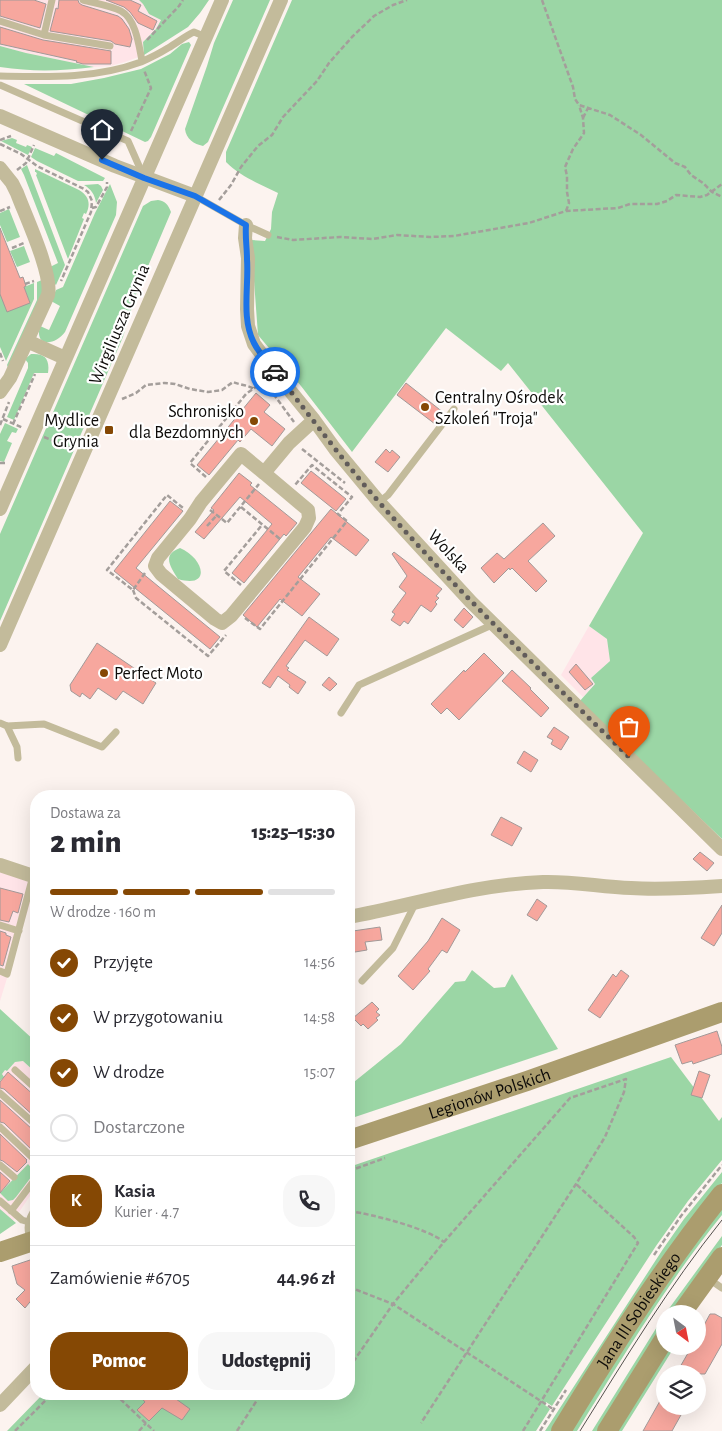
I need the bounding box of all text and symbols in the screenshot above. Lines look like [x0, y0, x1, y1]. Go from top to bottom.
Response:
pin [81, 109, 123, 160]
icon: home [88, 116, 116, 144]
street label: Wirgiliusza Grynia [86, 262, 153, 387]
courier [250, 347, 300, 397]
icon: car [261, 358, 289, 386]
place label: Centralny Ośrodek Szkoleń "Troja" [435, 389, 565, 428]
marker: Centralny Ośrodek Szkoleń "Troja" [419, 401, 431, 413]
place label: Schronisko dla Bezdomnych [129, 403, 244, 442]
place label: Mydlice Grynia [44, 412, 99, 451]
marker: Schronisko dla Bezdomnych [248, 415, 260, 427]
marker: Mydlice Grynia [103, 424, 115, 436]
street label: Wolska [424, 527, 472, 577]
place label: Perfect Moto [114, 665, 203, 683]
marker: Perfect Moto [98, 667, 110, 679]
pin [608, 706, 650, 757]
icon: bag [615, 713, 643, 741]
text: Dostawa za [50, 805, 121, 821]
text: 15:25–15:30 [251, 823, 335, 842]
text: 2 min [50, 826, 122, 858]
text: W drodze · 160 m [50, 904, 156, 920]
icon: check [50, 949, 78, 977]
text: Przyjęte [93, 953, 153, 972]
text: 14:56 [304, 954, 335, 970]
icon: check [50, 1004, 78, 1032]
text: W przygotowaniu [93, 1008, 223, 1027]
text: 14:58 [304, 1009, 335, 1025]
icon: check [50, 1059, 78, 1087]
text: W drodze [93, 1063, 165, 1082]
text: 15:07 [304, 1064, 335, 1080]
street label: Legionów Polskich [426, 1065, 553, 1123]
text: Dostarczone [93, 1118, 185, 1137]
button: phone [283, 1175, 335, 1227]
text: Kasia [114, 1182, 155, 1201]
text: K [70, 1191, 82, 1210]
text: Kurier · 4.7 [114, 1204, 179, 1220]
street label: Jana III Sobieskiego [594, 1249, 685, 1371]
text: Zamówienie #6705 [50, 1269, 190, 1288]
text: 44.96 zł [277, 1269, 335, 1288]
north arrow [656, 1305, 706, 1355]
map controls [656, 1305, 706, 1415]
button: Pomoc [50, 1332, 188, 1390]
button: Udostępnij [198, 1332, 335, 1390]
button: layers [656, 1365, 706, 1415]

